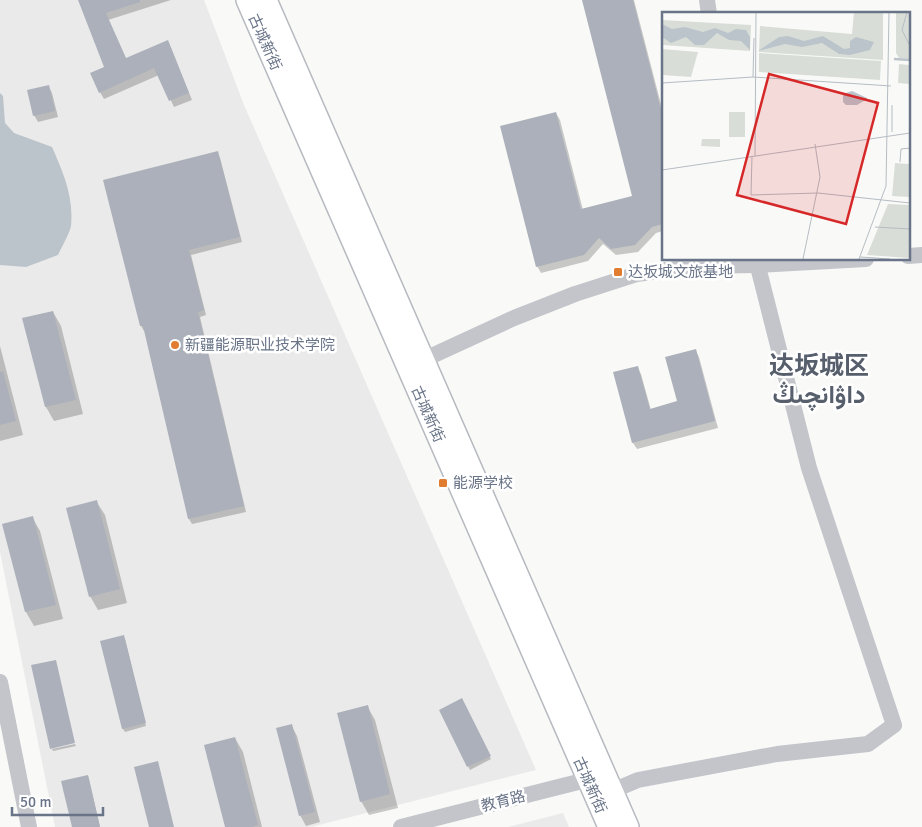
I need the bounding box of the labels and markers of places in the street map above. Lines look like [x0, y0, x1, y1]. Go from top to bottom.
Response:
place label: 达坂城文旅基地 [628, 263, 733, 281]
marker: 达坂城文旅基地 [612, 266, 624, 278]
place label: 新疆能源职业技术学院 [185, 336, 335, 354]
marker: 新疆能源职业技术学院 [169, 339, 181, 351]
place label: 能源学校 [453, 474, 513, 492]
marker: 能源学校 [437, 477, 449, 489]

